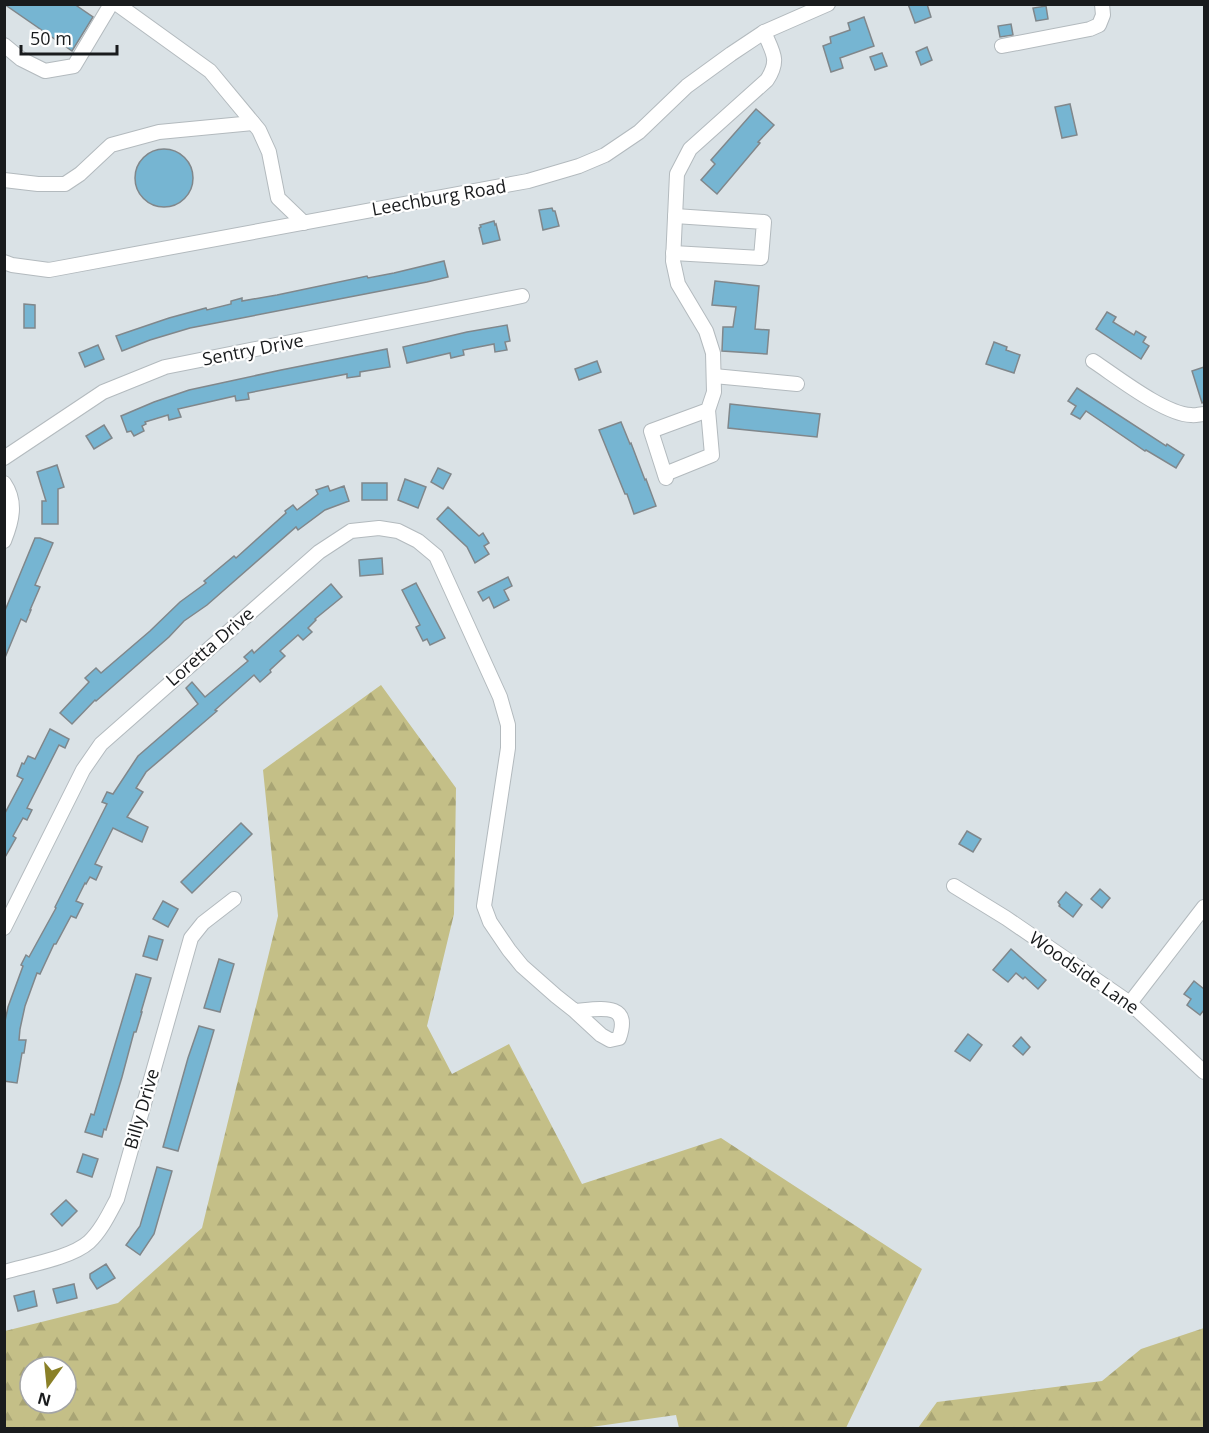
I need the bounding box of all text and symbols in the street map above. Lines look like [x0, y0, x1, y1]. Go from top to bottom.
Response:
scale bar [21, 18, 117, 56]
text: 50 m [30, 26, 72, 50]
street label: Leechburg Road [370, 173, 508, 221]
street label: Sentry Drive [200, 327, 305, 371]
street label: Loretta Drive [160, 601, 258, 691]
street label: Woodside Lane [1025, 925, 1144, 1019]
street label: Billy Drive [118, 1066, 164, 1152]
north arrow [18, 1355, 78, 1415]
text: N [35, 1387, 53, 1412]

